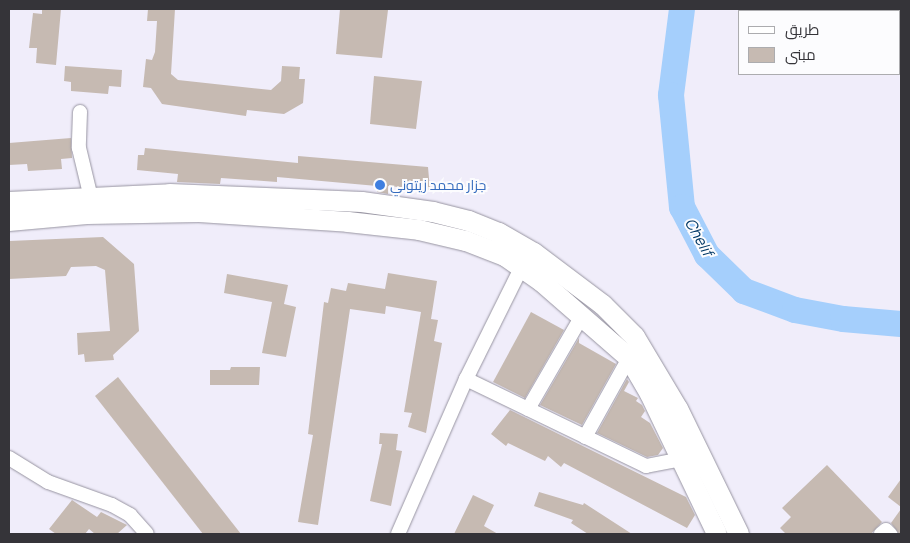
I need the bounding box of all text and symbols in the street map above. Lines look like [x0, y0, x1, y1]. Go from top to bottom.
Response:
legend [738, 10, 900, 75]
text: طريق [785, 19, 819, 40]
text: مبنى [785, 44, 816, 65]
place label: جزار محمد زيتوني [390, 177, 486, 193]
marker: جزار محمد زيتوني [374, 179, 386, 191]
water label: Chelif [681, 215, 717, 259]

